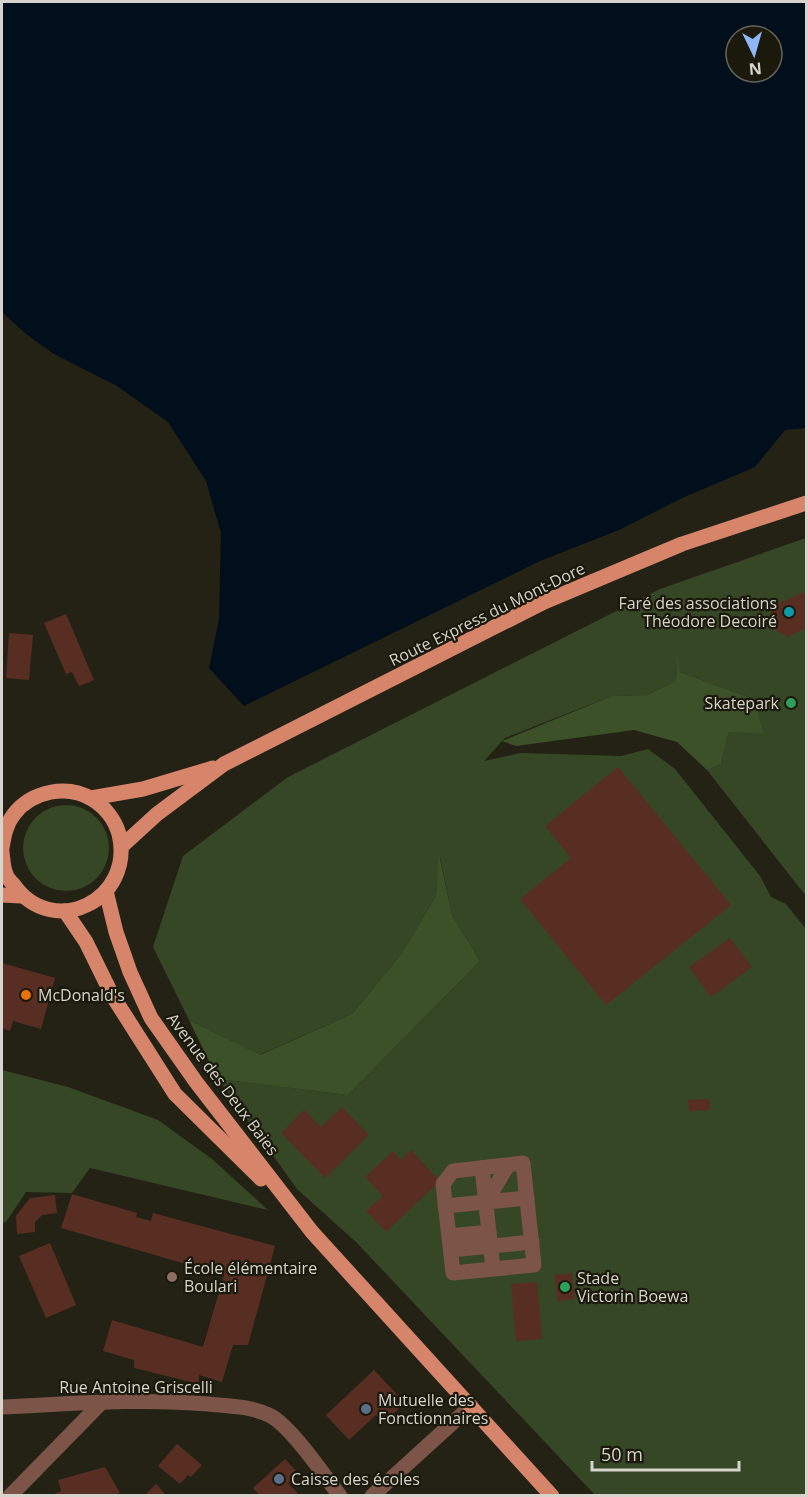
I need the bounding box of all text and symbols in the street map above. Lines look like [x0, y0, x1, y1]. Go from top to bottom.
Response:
north arrow [724, 24, 784, 84]
text: N [748, 57, 763, 80]
street label: Route Express du Mont-Dore [385, 557, 589, 671]
place label: Faré des associations Théodore Decoiré [618, 592, 777, 632]
marker: Faré des associations Théodore Decoiré [782, 605, 796, 619]
place label: Skatepark [705, 692, 780, 714]
marker: Skatepark [784, 696, 798, 710]
place label: McDonald's [38, 984, 125, 1006]
marker: McDonald's [19, 988, 33, 1002]
street label: Avenue des Deux Baies [162, 1008, 284, 1160]
place label: École élémentaire Boulari [184, 1257, 317, 1297]
place label: Stade Victorin Boewa [577, 1267, 688, 1307]
marker: École élémentaire Boulari [165, 1270, 179, 1284]
marker: Stade Victorin Boewa [558, 1280, 572, 1294]
street label: Rue Antoine Griscelli [59, 1376, 213, 1398]
place label: Mutuelle des Fonctionnaires [378, 1389, 488, 1429]
marker: Mutuelle des Fonctionnaires [359, 1402, 373, 1416]
scale bar [592, 1434, 739, 1472]
text: 50 m [601, 1442, 643, 1466]
place label: Caisse des écoles [291, 1468, 420, 1490]
marker: Caisse des écoles [272, 1472, 286, 1486]

